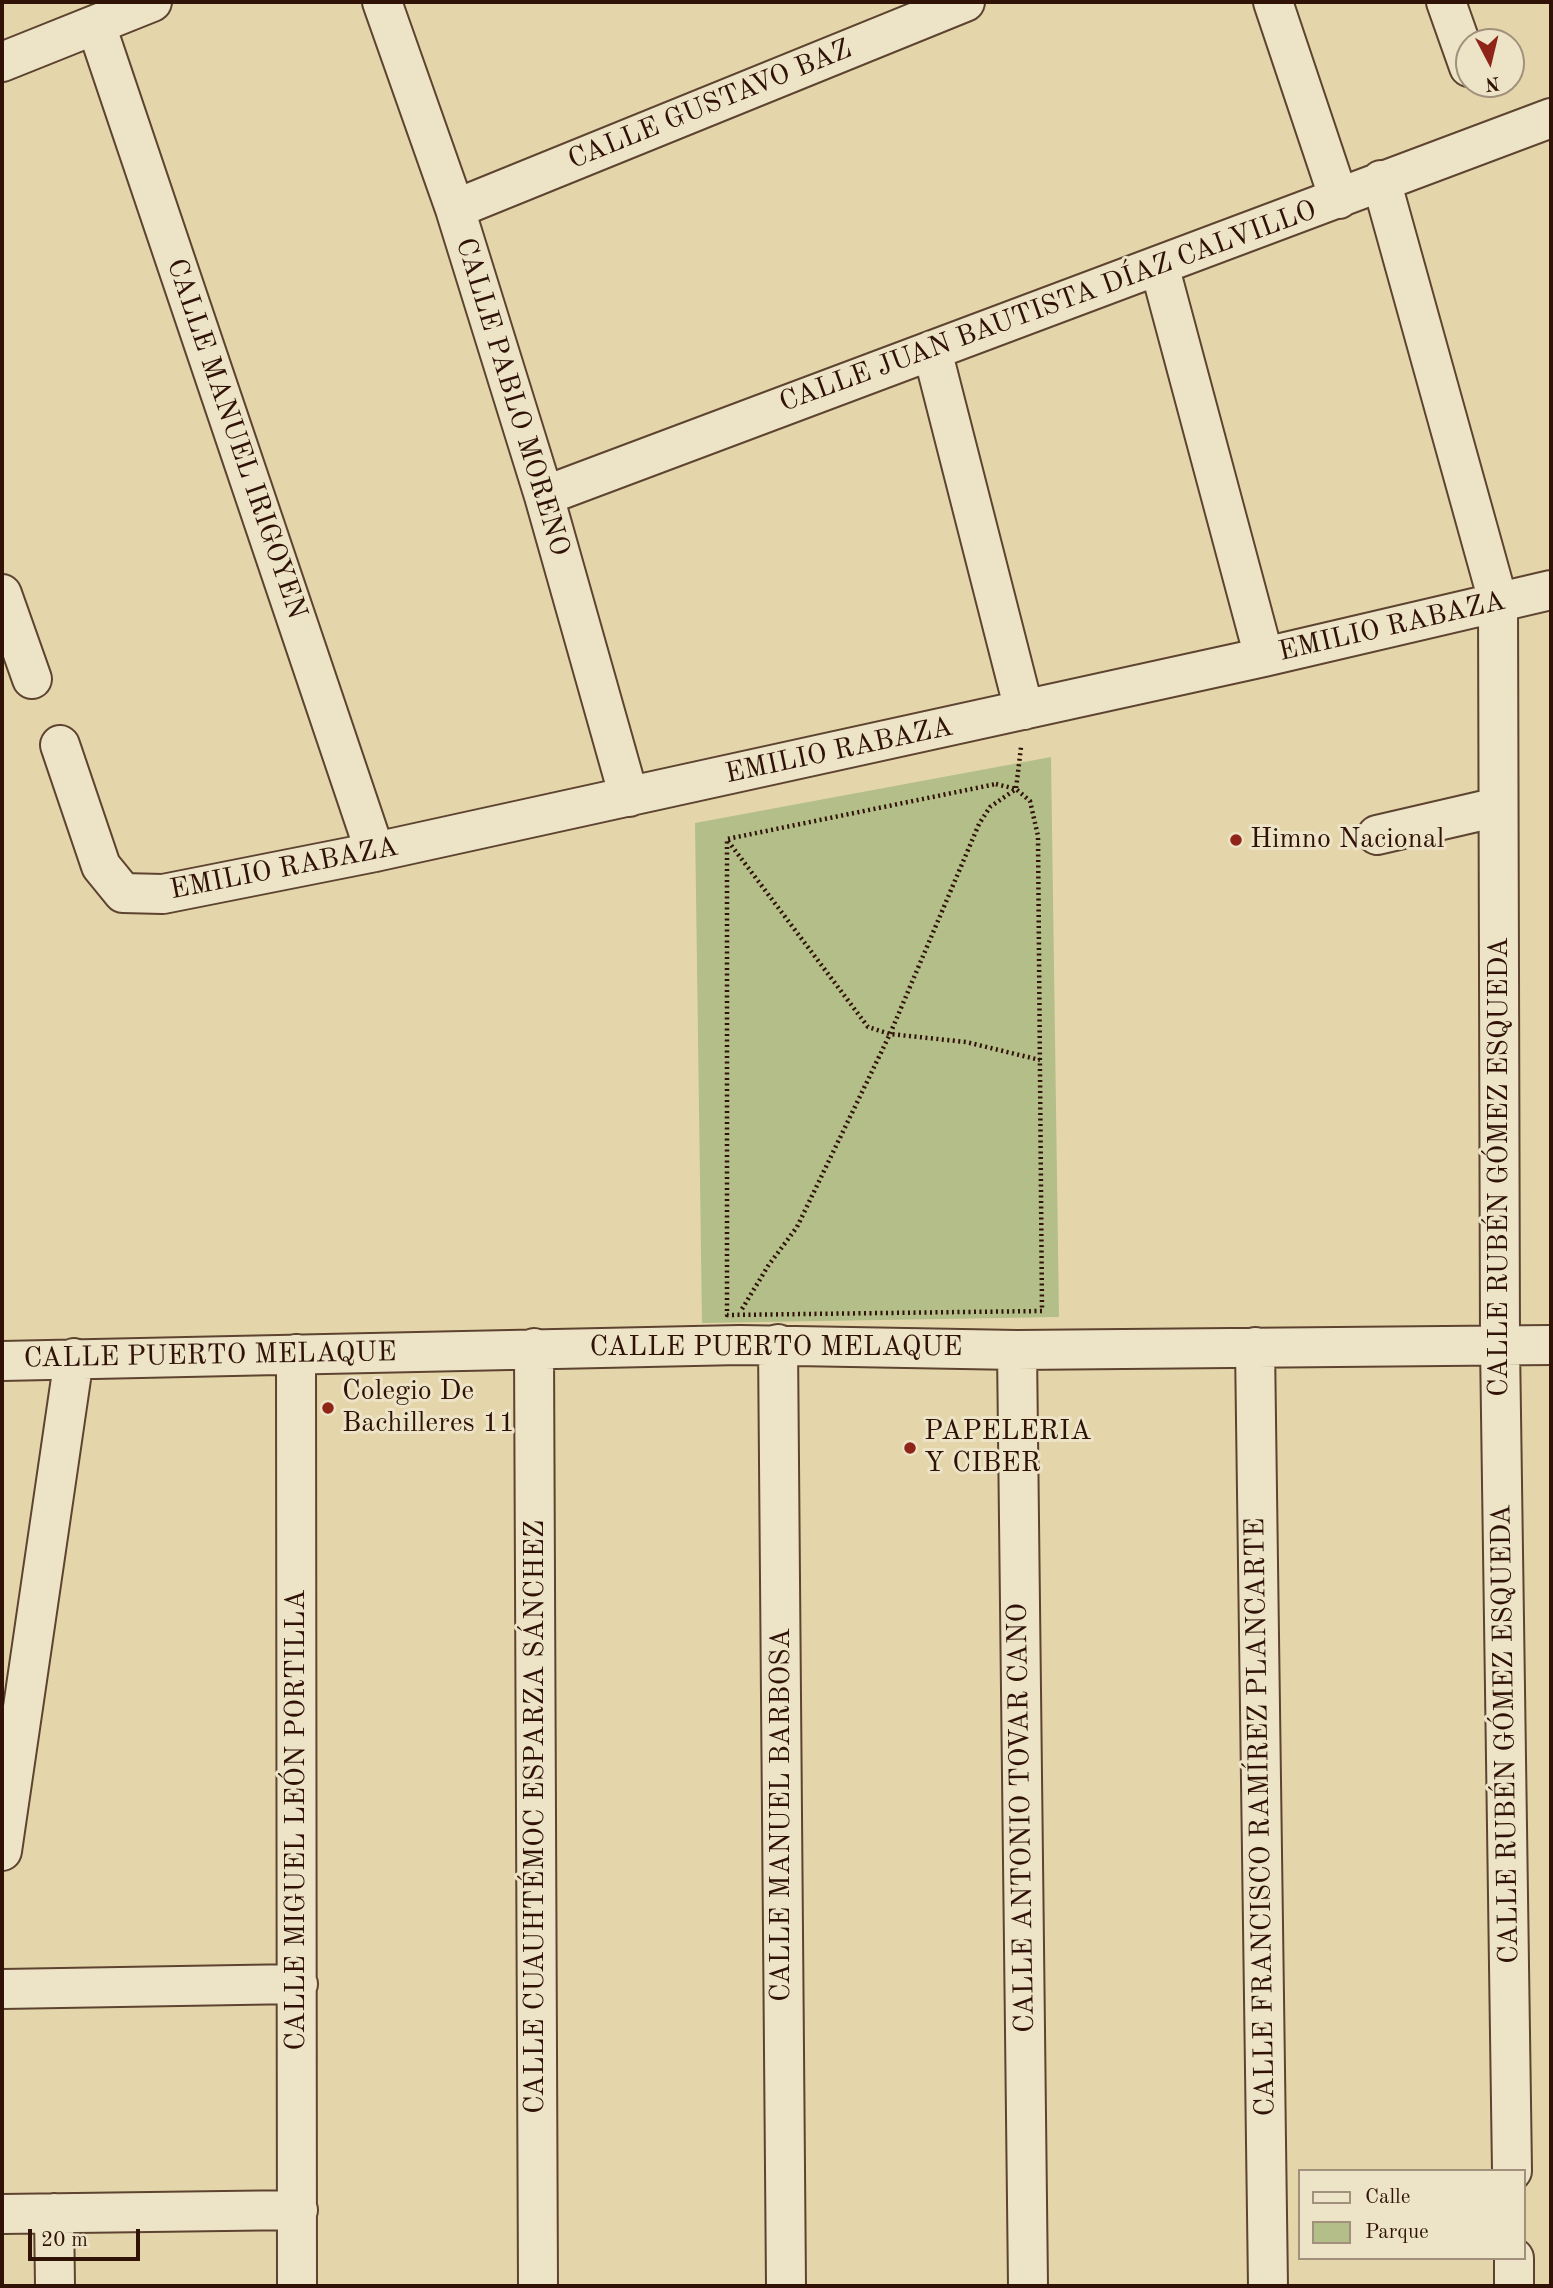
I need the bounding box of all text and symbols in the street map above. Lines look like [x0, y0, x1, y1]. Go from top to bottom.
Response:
north arrow [1455, 28, 1525, 98]
street label: CALLE GUSTAVO BAZ [564, 33, 856, 177]
text: N [1484, 72, 1501, 93]
street label: CALLE JUAN BAUTISTA DÍAZ CALVILLO [775, 194, 1321, 420]
street label: CALLE PABLO MORENO [448, 234, 576, 560]
street label: CALLE MANUEL IRIGOYEN [158, 254, 314, 624]
street label: EMILIO RABAZA [1275, 585, 1509, 669]
street label: EMILIO RABAZA [722, 710, 956, 792]
place label: Himno Nacional [1250, 823, 1444, 857]
street label: EMILIO RABAZA [167, 830, 401, 908]
marker: Himno Nacional [1228, 832, 1244, 848]
street label: CALLE RUBÉN GÓMEZ ESQUEDA [1483, 937, 1517, 1397]
street label: CALLE PUERTO MELAQUE [590, 1331, 962, 1365]
street label: CALLE PUERTO MELAQUE [23, 1336, 397, 1376]
place label: Colegio De Bachilleres 11 [342, 1375, 515, 1441]
marker: Colegio De Bachilleres 11 [320, 1400, 336, 1416]
place label: PAPELERIA Y CIBER [924, 1415, 1091, 1481]
marker: PAPELERIA Y CIBER [902, 1440, 918, 1456]
street label: CALLE RUBÉN GÓMEZ ESQUEDA [1485, 1504, 1527, 1964]
street label: CALLE FRANCISCO RAMÍREZ PLANCARTE [1239, 1517, 1283, 2117]
street label: CALLE CUAUHTÉMOC ESPARZA SÁNCHEZ [519, 1520, 553, 2114]
street label: CALLE MIGUEL LEÓN PORTILLA [280, 1589, 314, 2051]
street label: CALLE ANTONIO TOVAR CANO [1001, 1603, 1043, 2033]
street label: CALLE MANUEL BARBOSA [765, 1628, 799, 2002]
legend [1298, 2169, 1525, 2260]
text: Calle [1365, 2187, 1410, 2208]
scale bar [32, 2214, 144, 2258]
text: Parque [1365, 2222, 1429, 2243]
text: 20 m [41, 2230, 88, 2251]

